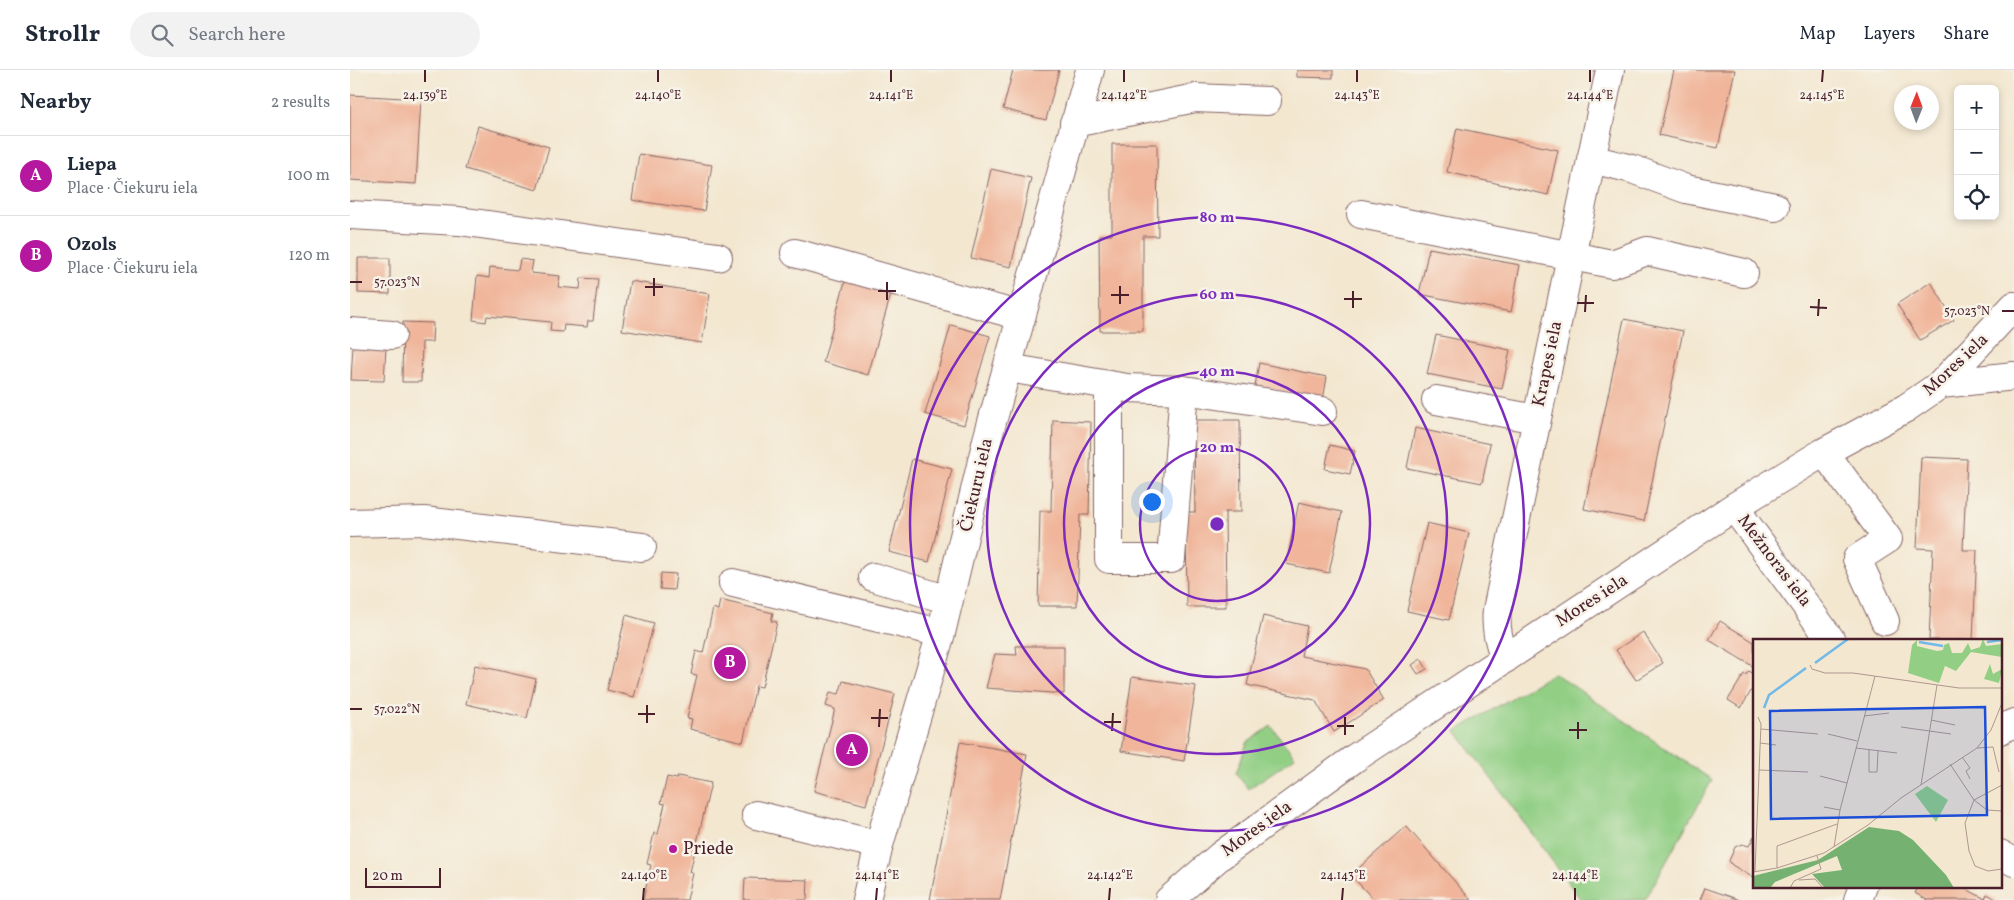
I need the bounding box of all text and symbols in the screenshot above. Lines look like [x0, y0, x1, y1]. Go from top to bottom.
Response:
search box [130, 12, 480, 57]
text: Strollr [25, 18, 100, 52]
icon: search [148, 21, 176, 49]
text: Search here [188, 22, 286, 48]
text: Map [1799, 22, 1835, 47]
text: Layers [1863, 22, 1915, 47]
text: Share [1943, 22, 1989, 47]
north arrow [1894, 85, 1939, 130]
map controls [1954, 85, 1999, 220]
button: + [1954, 85, 1999, 130]
text: Nearby [20, 88, 91, 117]
text: 24.139°E [403, 88, 447, 104]
text: 24.140°E [635, 88, 681, 104]
text: 24.141°E [869, 88, 913, 104]
text: 24.142°E [1101, 88, 1147, 104]
text: 24.143°E [1334, 88, 1380, 104]
text: 24.144°E [1567, 88, 1613, 104]
text: 24.145°E [1799, 88, 1845, 104]
text: 2 results [271, 92, 330, 114]
button: − [1954, 130, 1999, 175]
text: Liepa [67, 152, 117, 178]
text: A [30, 165, 42, 187]
text: 100 m [287, 165, 330, 187]
button: locate [1954, 175, 1999, 220]
text: Place · Čiekuru iela [67, 178, 198, 200]
text: 80 m [1200, 208, 1235, 229]
text: Ozols [67, 232, 117, 258]
text: B [31, 245, 41, 267]
text: 120 m [288, 245, 330, 267]
text: Place · Čiekuru iela [67, 258, 198, 280]
text: 57.023°N [374, 275, 420, 291]
text: 60 m [1200, 285, 1235, 306]
text: 57.023°N [1944, 304, 1990, 320]
street label: Krapes iela [1527, 319, 1569, 409]
street label: Mores iela [1918, 328, 1994, 402]
text: 40 m [1199, 362, 1235, 383]
street label: Čiekuru iela [954, 436, 1000, 534]
text: 20 m [1200, 438, 1235, 459]
your location [1139, 489, 1165, 515]
street label: Mežnoras iela [1731, 509, 1817, 613]
centre of rings [1208, 515, 1226, 533]
street label: Mores iela [1551, 568, 1633, 634]
inset map [1753, 639, 2002, 888]
pin: B [714, 644, 746, 682]
text: 57.022°N [374, 702, 420, 718]
pin: A [836, 731, 868, 769]
street label: Mores iela [1217, 795, 1297, 863]
place label: Priede [683, 837, 734, 862]
marker: Priede [667, 843, 679, 855]
scale bar [365, 865, 441, 888]
text: 20 m [372, 867, 403, 886]
text: 24.140°E [621, 868, 667, 884]
text: 24.141°E [855, 868, 899, 884]
text: 24.142°E [1087, 868, 1133, 884]
text: 24.143°E [1320, 868, 1366, 884]
text: 24.144°E [1552, 868, 1598, 884]

